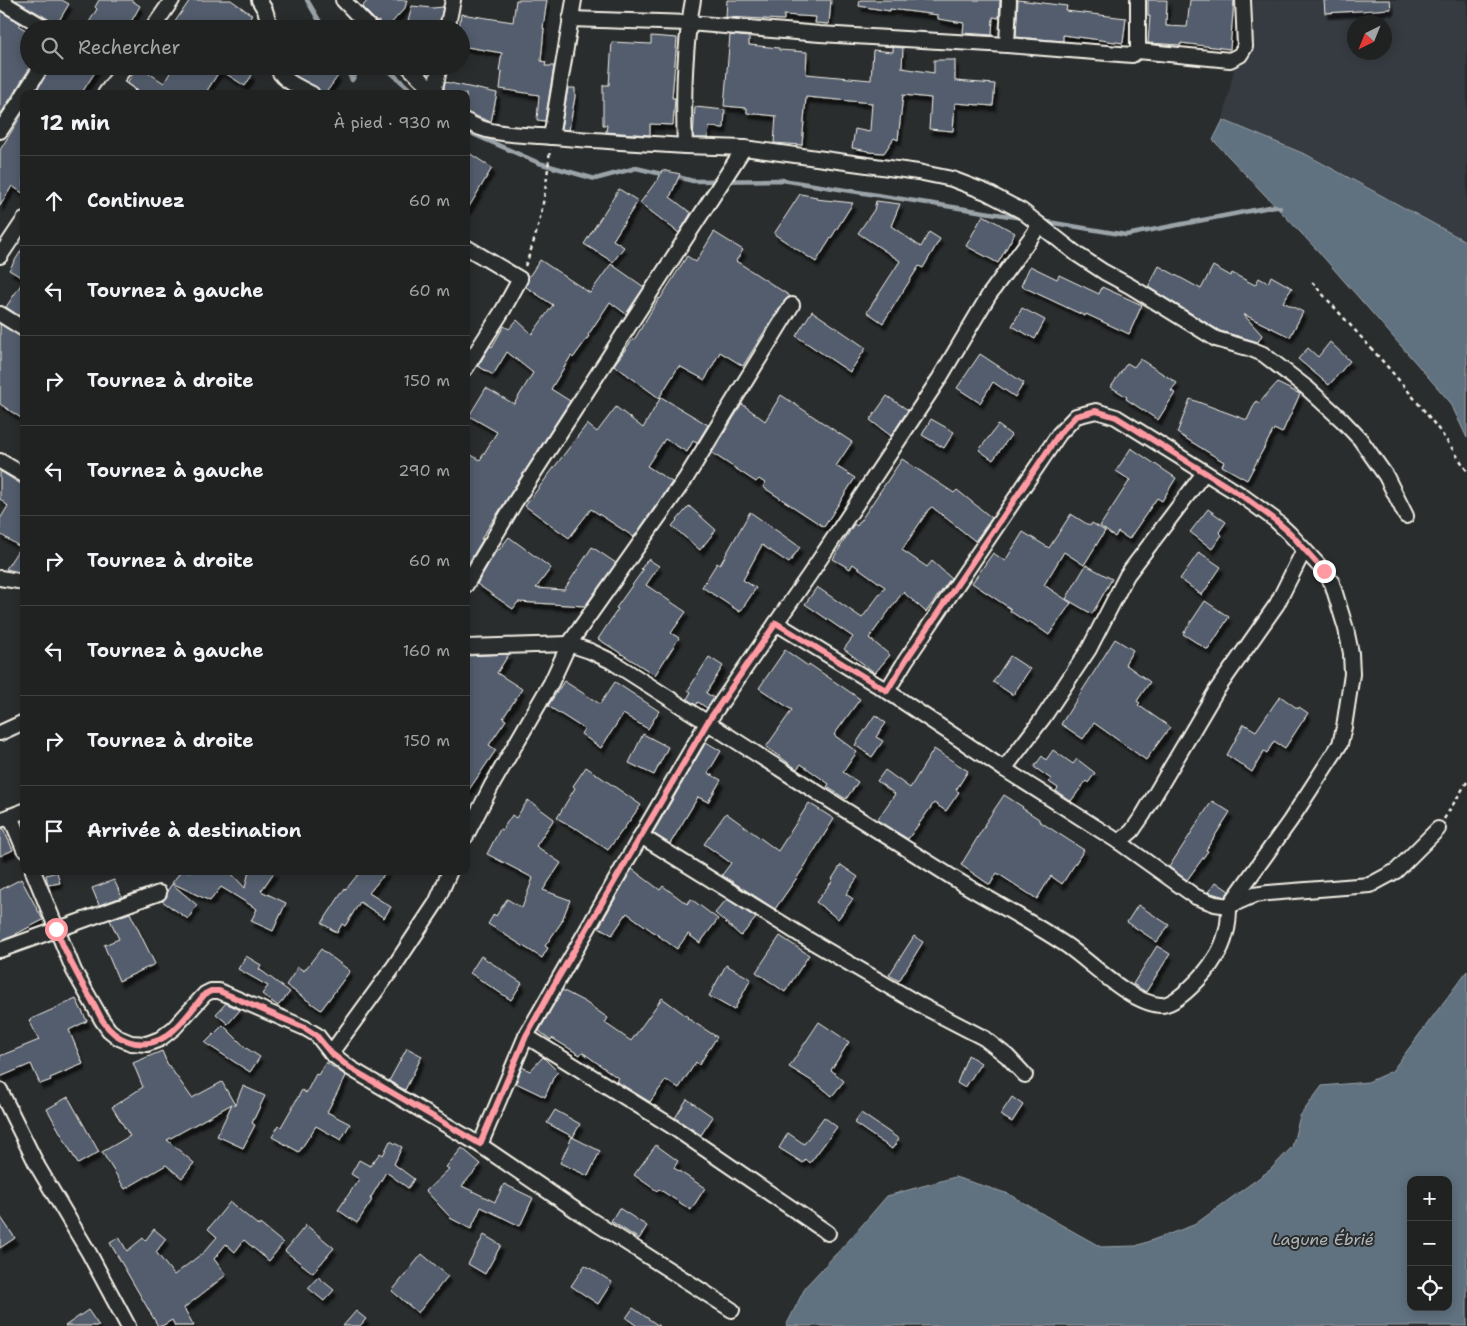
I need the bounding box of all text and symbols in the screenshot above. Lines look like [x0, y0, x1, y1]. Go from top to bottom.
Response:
north arrow [1347, 15, 1392, 60]
search box [20, 20, 470, 75]
icon: search [38, 34, 66, 62]
text: Rechercher [78, 35, 181, 60]
text: 12 min [40, 109, 110, 137]
text: À pied · 930 m [334, 112, 450, 133]
icon: ahead [40, 187, 68, 215]
text: Continuez [87, 188, 185, 213]
text: 60 m [409, 190, 450, 211]
icon: left [40, 277, 68, 305]
text: Tournez à gauche [87, 278, 264, 303]
text: 60 m [409, 280, 450, 301]
icon: right [40, 367, 68, 395]
text: Tournez à droite [87, 368, 254, 393]
text: 150 m [403, 370, 450, 391]
icon: left [40, 457, 68, 485]
text: Tournez à gauche [87, 458, 264, 483]
text: 290 m [398, 460, 450, 481]
icon: right [40, 547, 68, 575]
text: Tournez à droite [87, 548, 254, 573]
text: 60 m [409, 550, 450, 571]
route end [1313, 560, 1336, 583]
icon: left [40, 637, 68, 665]
text: Tournez à gauche [87, 638, 264, 663]
text: 160 m [403, 640, 450, 661]
icon: right [40, 727, 68, 755]
text: Tournez à droite [87, 728, 254, 753]
text: 150 m [403, 730, 450, 751]
icon: arrive [40, 817, 68, 845]
text: Arrivée à destination [87, 818, 301, 843]
route start [45, 918, 68, 941]
map controls [1407, 1176, 1452, 1311]
button: + [1407, 1176, 1452, 1221]
button: − [1407, 1221, 1452, 1266]
water label: Lagune Ébrié [1272, 1229, 1374, 1250]
button: locate [1407, 1266, 1452, 1311]

